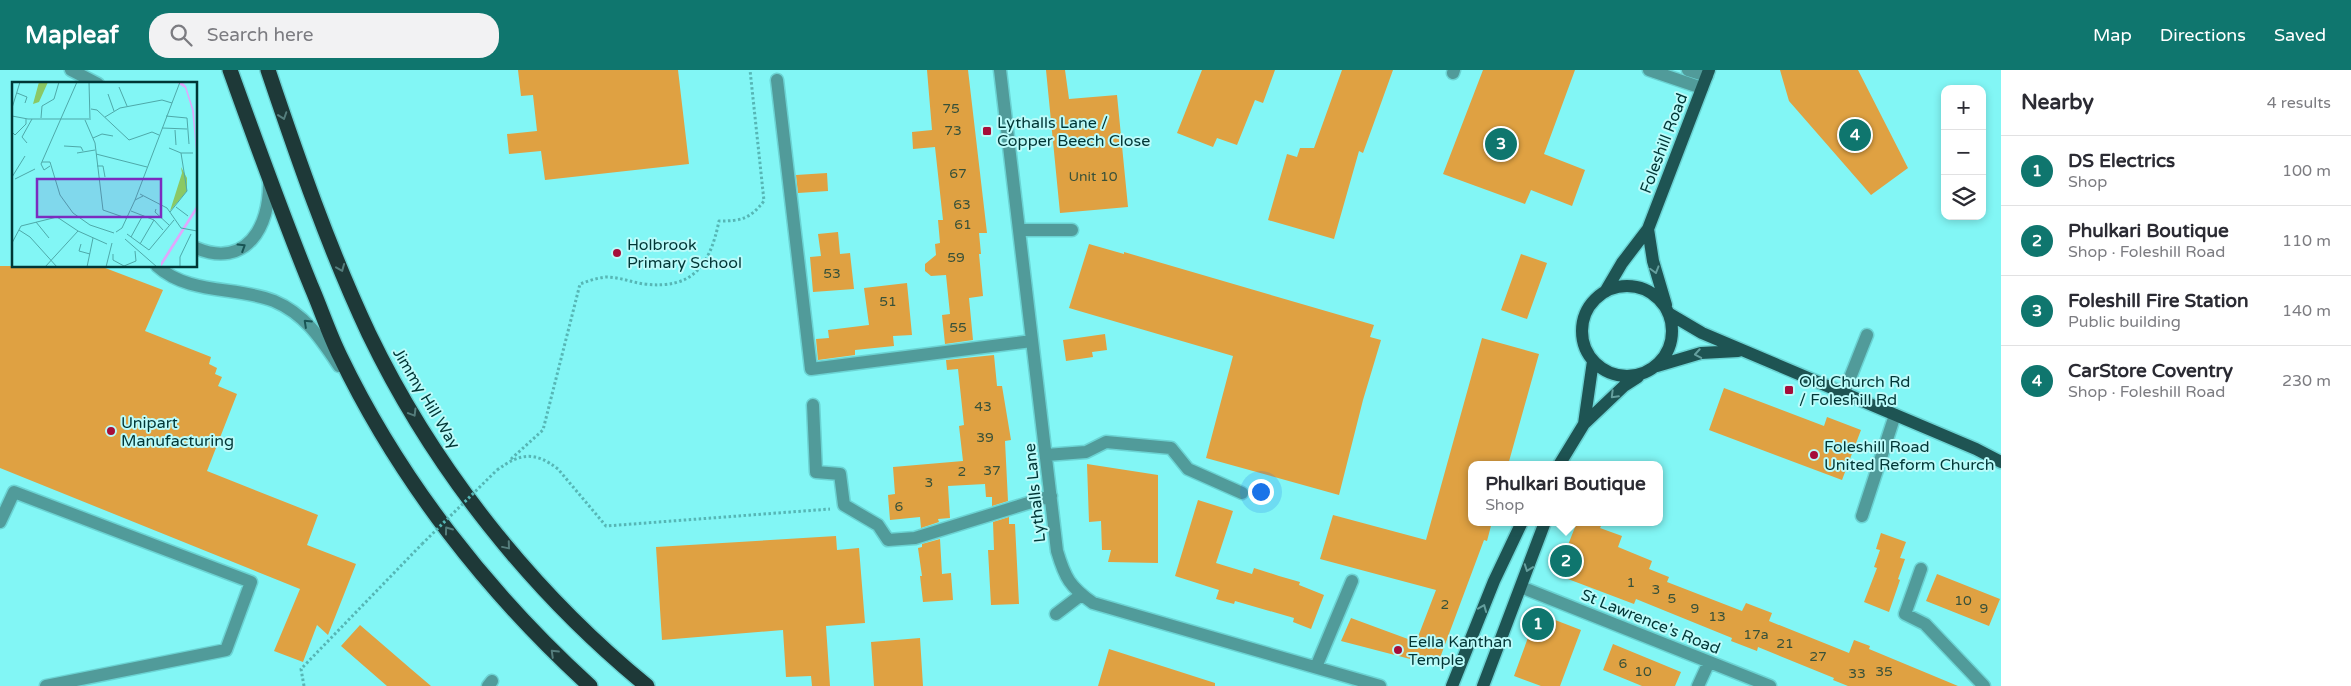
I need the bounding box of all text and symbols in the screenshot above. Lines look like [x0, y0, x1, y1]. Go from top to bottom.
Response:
search box [149, 13, 499, 58]
text: Mapleaf [25, 21, 119, 50]
icon: search [167, 21, 195, 49]
text: Search here [207, 24, 314, 46]
text: Map [2093, 24, 2132, 46]
text: Directions [2160, 24, 2246, 46]
text: Saved [2274, 24, 2326, 46]
inset map [12, 82, 198, 268]
map controls [1941, 85, 1986, 220]
button: + [1941, 85, 1986, 130]
street label: Foleshill Road [1636, 90, 1692, 196]
text: Nearby [2021, 90, 2094, 115]
text: 4 results [2267, 93, 2331, 113]
house number: 75 [942, 100, 960, 117]
one-way arrow [278, 111, 288, 120]
place label: Lythalls Lane / Copper Beech Close [997, 113, 1150, 151]
pin: 4 [1839, 116, 1871, 154]
house number: 73 [944, 122, 962, 139]
marker: Lythalls Lane / Copper Beech Close [981, 125, 993, 137]
pin: 3 [1485, 125, 1517, 163]
button: − [1941, 130, 1986, 175]
text: DS Electrics [2068, 150, 2175, 172]
text: 1 [2032, 161, 2042, 181]
text: 100 m [2282, 161, 2331, 181]
house number: 67 [949, 165, 967, 182]
house number: Unit 10 [1069, 168, 1118, 185]
text: Shop [2068, 172, 2107, 192]
button: layers [1941, 175, 1986, 220]
house number: 63 [953, 196, 971, 213]
house number: 61 [954, 216, 972, 233]
text: Phulkari Boutique [2068, 220, 2229, 242]
text: 2 [2032, 231, 2042, 251]
text: 110 m [2282, 231, 2331, 251]
place label: Holbrook Primary School [627, 235, 742, 273]
text: Shop · Foleshill Road [2068, 242, 2225, 262]
one-way arrow [237, 243, 246, 253]
marker: Holbrook Primary School [611, 247, 623, 259]
house number: 59 [947, 249, 965, 266]
one-way arrow [334, 263, 345, 272]
house number: 53 [823, 265, 841, 282]
one-way arrow [1650, 265, 1660, 273]
text: Foleshill Fire Station [2068, 290, 2249, 312]
house number: 51 [879, 293, 897, 310]
text: 3 [2032, 301, 2042, 321]
text: 140 m [2282, 301, 2331, 321]
text: Public building [2068, 312, 2181, 332]
house number: 55 [949, 319, 967, 336]
one-way arrow [303, 320, 312, 329]
street label: Jimmy Hill Way [388, 344, 464, 453]
one-way arrow [1694, 349, 1703, 359]
text: CarStore Coventry [2068, 360, 2233, 382]
text: 4 [2032, 371, 2042, 391]
text: 230 m [2282, 371, 2331, 391]
place label: Old Church Rd / Foleshill Rd [1799, 372, 1910, 410]
text: Shop · Foleshill Road [2068, 382, 2225, 402]
marker: Old Church Rd / Foleshill Rd [1783, 384, 1795, 396]
one-way arrow [1611, 389, 1620, 398]
house number: 43 [974, 398, 992, 415]
one-way arrow [407, 408, 417, 417]
place label: Unipart Manufacturing [121, 413, 234, 451]
marker: Unipart Manufacturing [105, 425, 117, 437]
house number: 39 [976, 429, 994, 446]
place label: Foleshill Road United Reform Church [1824, 437, 1994, 475]
street label: Lythalls Lane [1020, 442, 1050, 544]
marker: Foleshill Road United Reform Church [1808, 449, 1820, 461]
popup [1468, 461, 1663, 526]
house number: 37 [983, 462, 1001, 479]
house number: 2 [958, 463, 966, 480]
text: Phulkari Boutique [1485, 473, 1646, 495]
house number: 3 [925, 474, 933, 491]
your location [1248, 479, 1274, 505]
text: Shop [1485, 495, 1524, 515]
house number: 6 [895, 498, 904, 515]
one-way arrow [445, 526, 454, 536]
one-way arrow [501, 540, 510, 549]
pin: 2 [1550, 542, 1582, 580]
one-way arrow [1524, 563, 1534, 572]
house number: 1 [1627, 574, 1635, 591]
house number: 3 [1652, 581, 1660, 598]
street label: St Lawrence's Road [1578, 585, 1723, 659]
house number: 5 [1668, 590, 1676, 607]
house number: 10 [1954, 592, 1972, 609]
house number: 2 [1441, 596, 1449, 613]
house number: 9 [1691, 600, 1699, 617]
house number: 9 [1980, 600, 1988, 617]
one-way arrow [1477, 604, 1487, 613]
pin: 1 [1522, 605, 1554, 643]
house number: 13 [1708, 608, 1726, 625]
house number: 17a [1743, 626, 1769, 643]
place label: Eella Kanthan Temple [1408, 632, 1512, 670]
house number: 21 [1776, 635, 1794, 652]
marker: Eella Kanthan Temple [1392, 644, 1404, 656]
house number: 27 [1809, 648, 1827, 665]
one-way arrow [551, 650, 560, 659]
house number: 6 [1619, 655, 1628, 672]
house number: 10 [1634, 663, 1652, 680]
house number: 35 [1875, 663, 1893, 680]
house number: 33 [1848, 665, 1866, 682]

